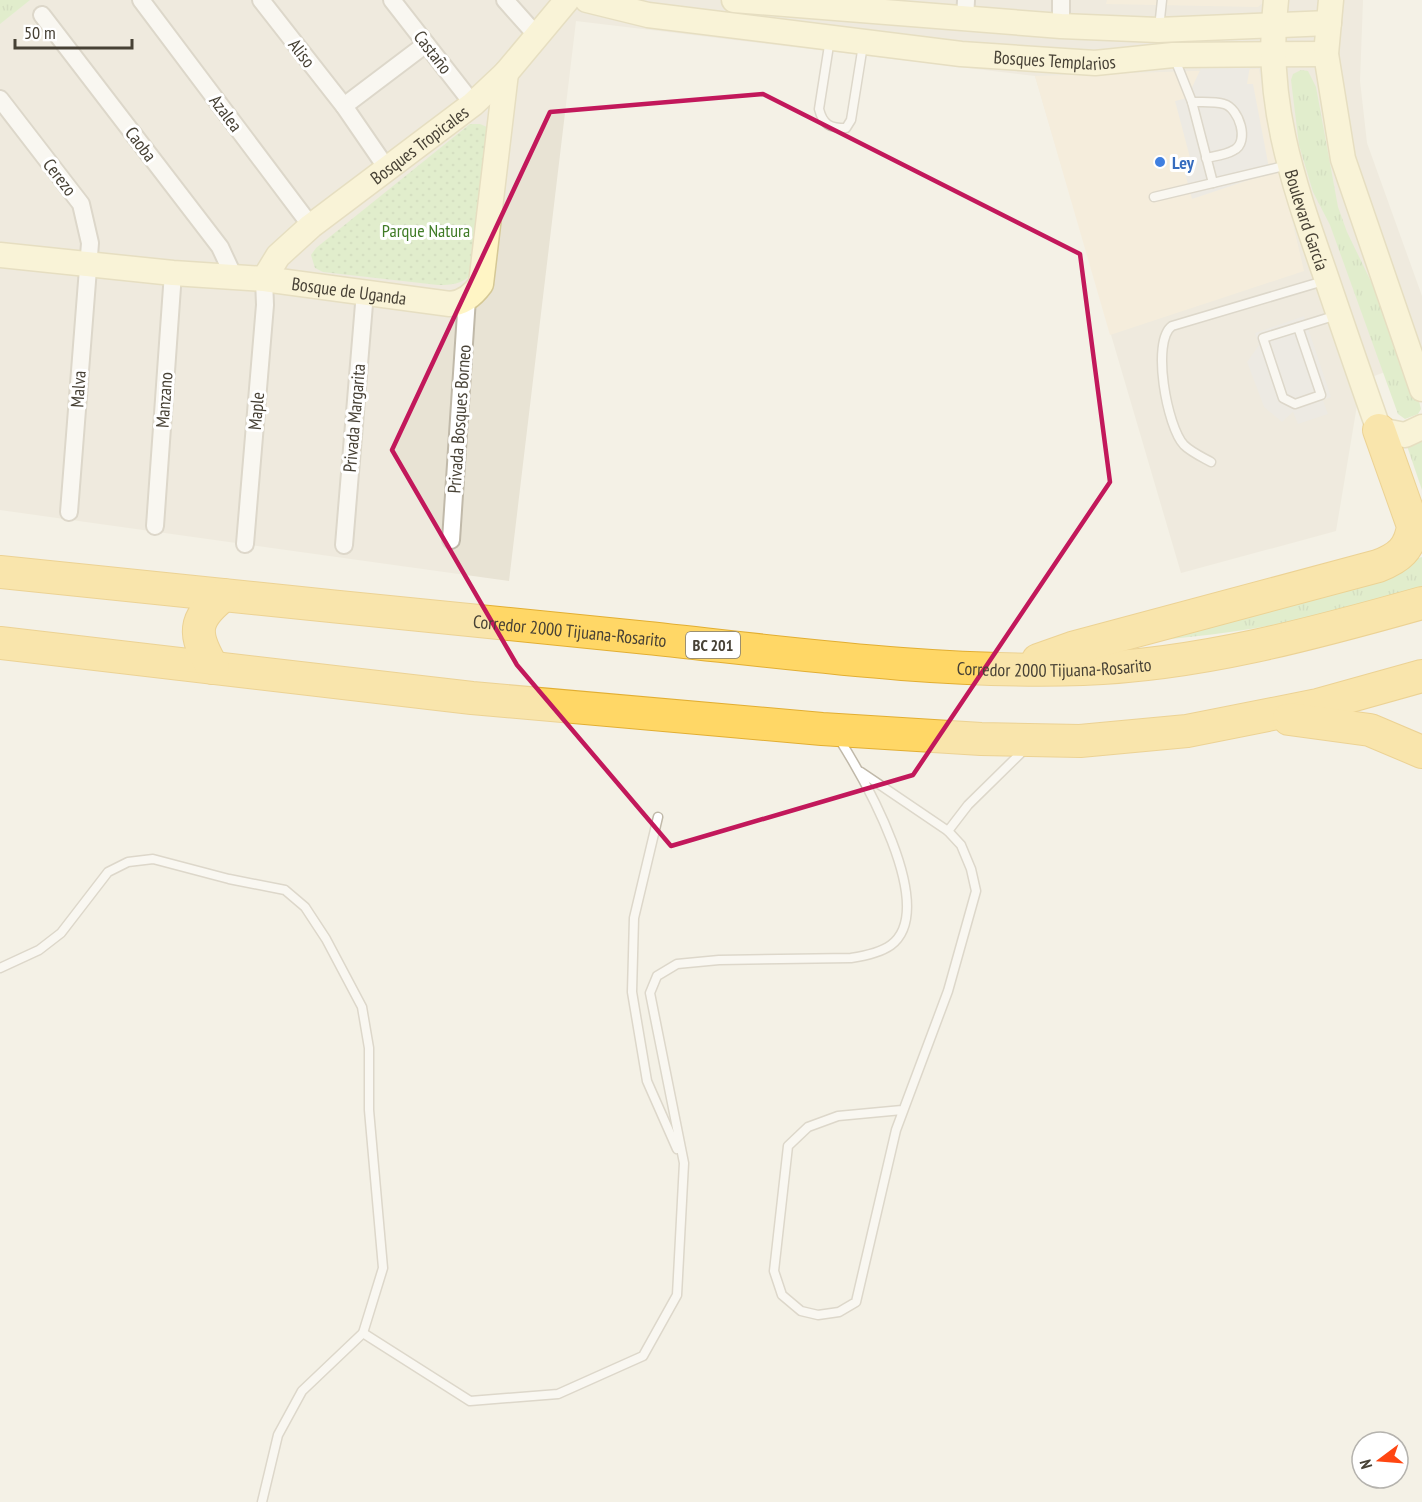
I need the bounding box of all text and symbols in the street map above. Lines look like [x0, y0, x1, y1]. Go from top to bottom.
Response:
scale bar [15, 12, 132, 50]
text: 50 m [24, 21, 56, 44]
street label: Castaño [409, 26, 457, 79]
street label: Aliso [284, 34, 321, 72]
street label: Bosques Templarios [993, 45, 1117, 75]
street label: Azalea [205, 90, 247, 136]
street label: Bosques Tropicales [365, 100, 473, 189]
street label: Caoba [120, 122, 162, 166]
place label: Ley [1172, 151, 1195, 174]
street label: Cerezo [38, 154, 82, 201]
marker: Ley [1153, 155, 1167, 169]
street label: Boulevard García [1280, 167, 1334, 273]
park label: Parque Natura [382, 219, 470, 242]
street label: Bosque de Uganda [290, 271, 408, 310]
street label: Privada Bosques Borneo [442, 344, 476, 494]
street label: Privada Margarita [338, 363, 370, 473]
street label: Malva [65, 370, 91, 408]
street label: Manzano [151, 371, 177, 429]
street label: Maple [243, 391, 269, 431]
street label: Corredor 2000 Tijuana-Rosarito [472, 609, 668, 651]
road number: BC 201 [686, 632, 740, 658]
street label: Corredor 2000 Tijuana-Rosarito [956, 652, 1153, 681]
north arrow [1350, 1430, 1410, 1490]
text: N [1355, 1457, 1376, 1471]

